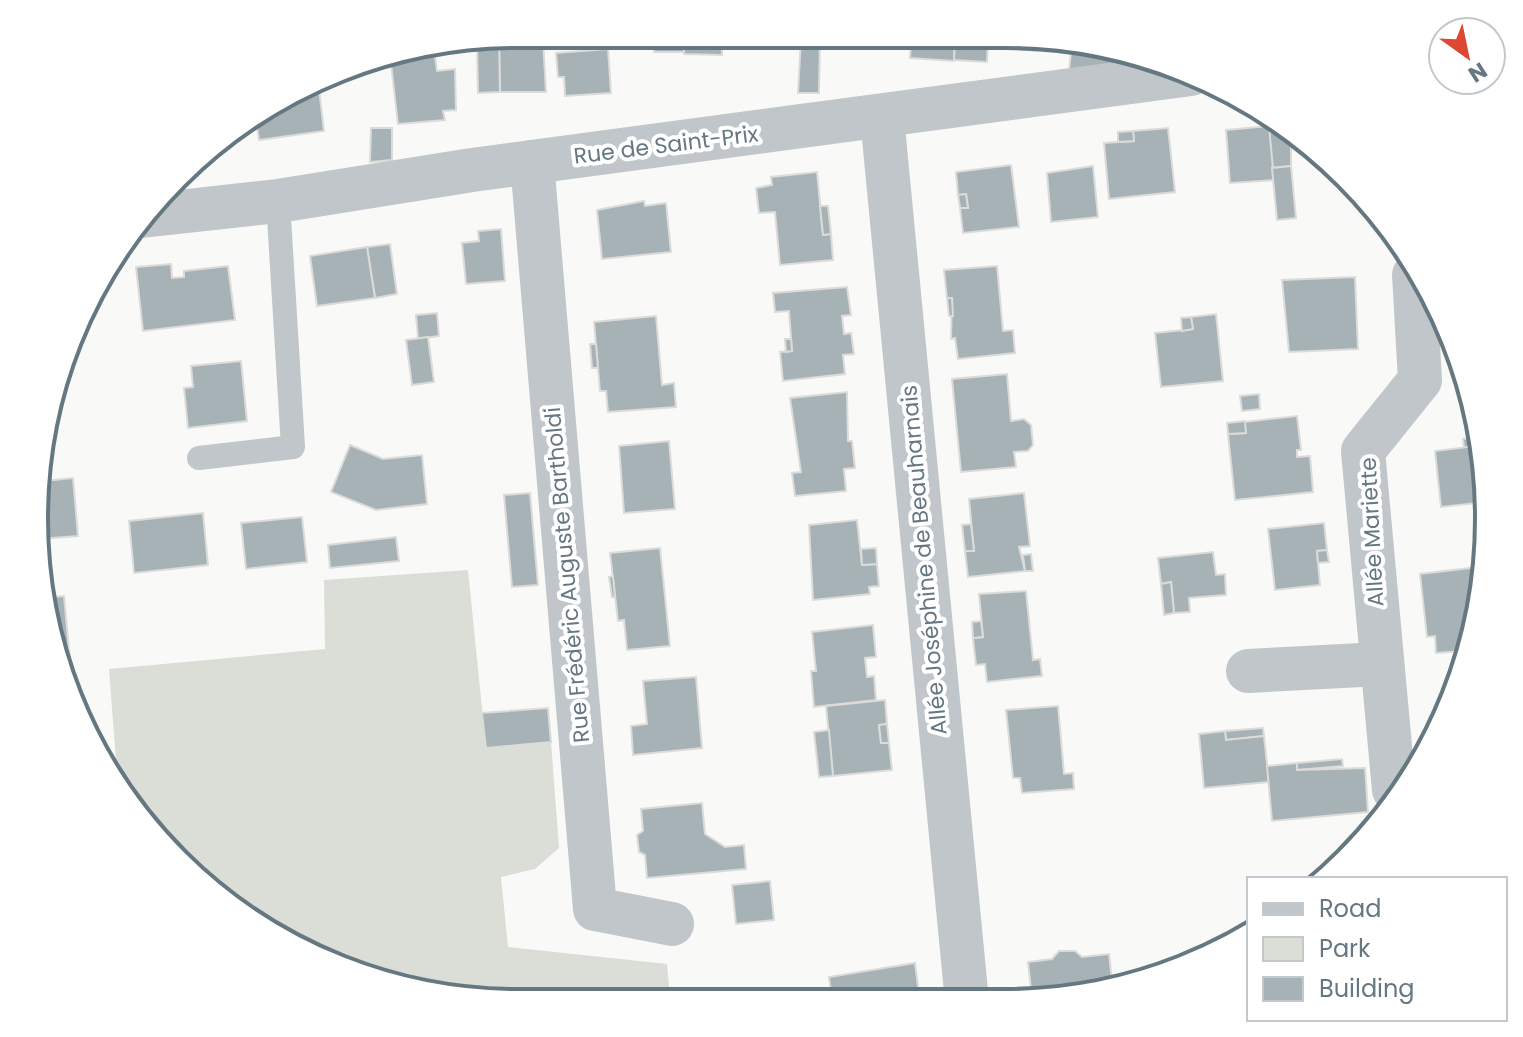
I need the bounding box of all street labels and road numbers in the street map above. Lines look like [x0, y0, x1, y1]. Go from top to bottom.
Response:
street label: Rue de Saint-Prix [572, 118, 760, 172]
street label: Allée Joséphine de Beauharnais [893, 384, 955, 736]
street label: Rue Frédéric Auguste Bartholdi [537, 406, 597, 744]
street label: Allée Mariette [1353, 457, 1391, 607]

